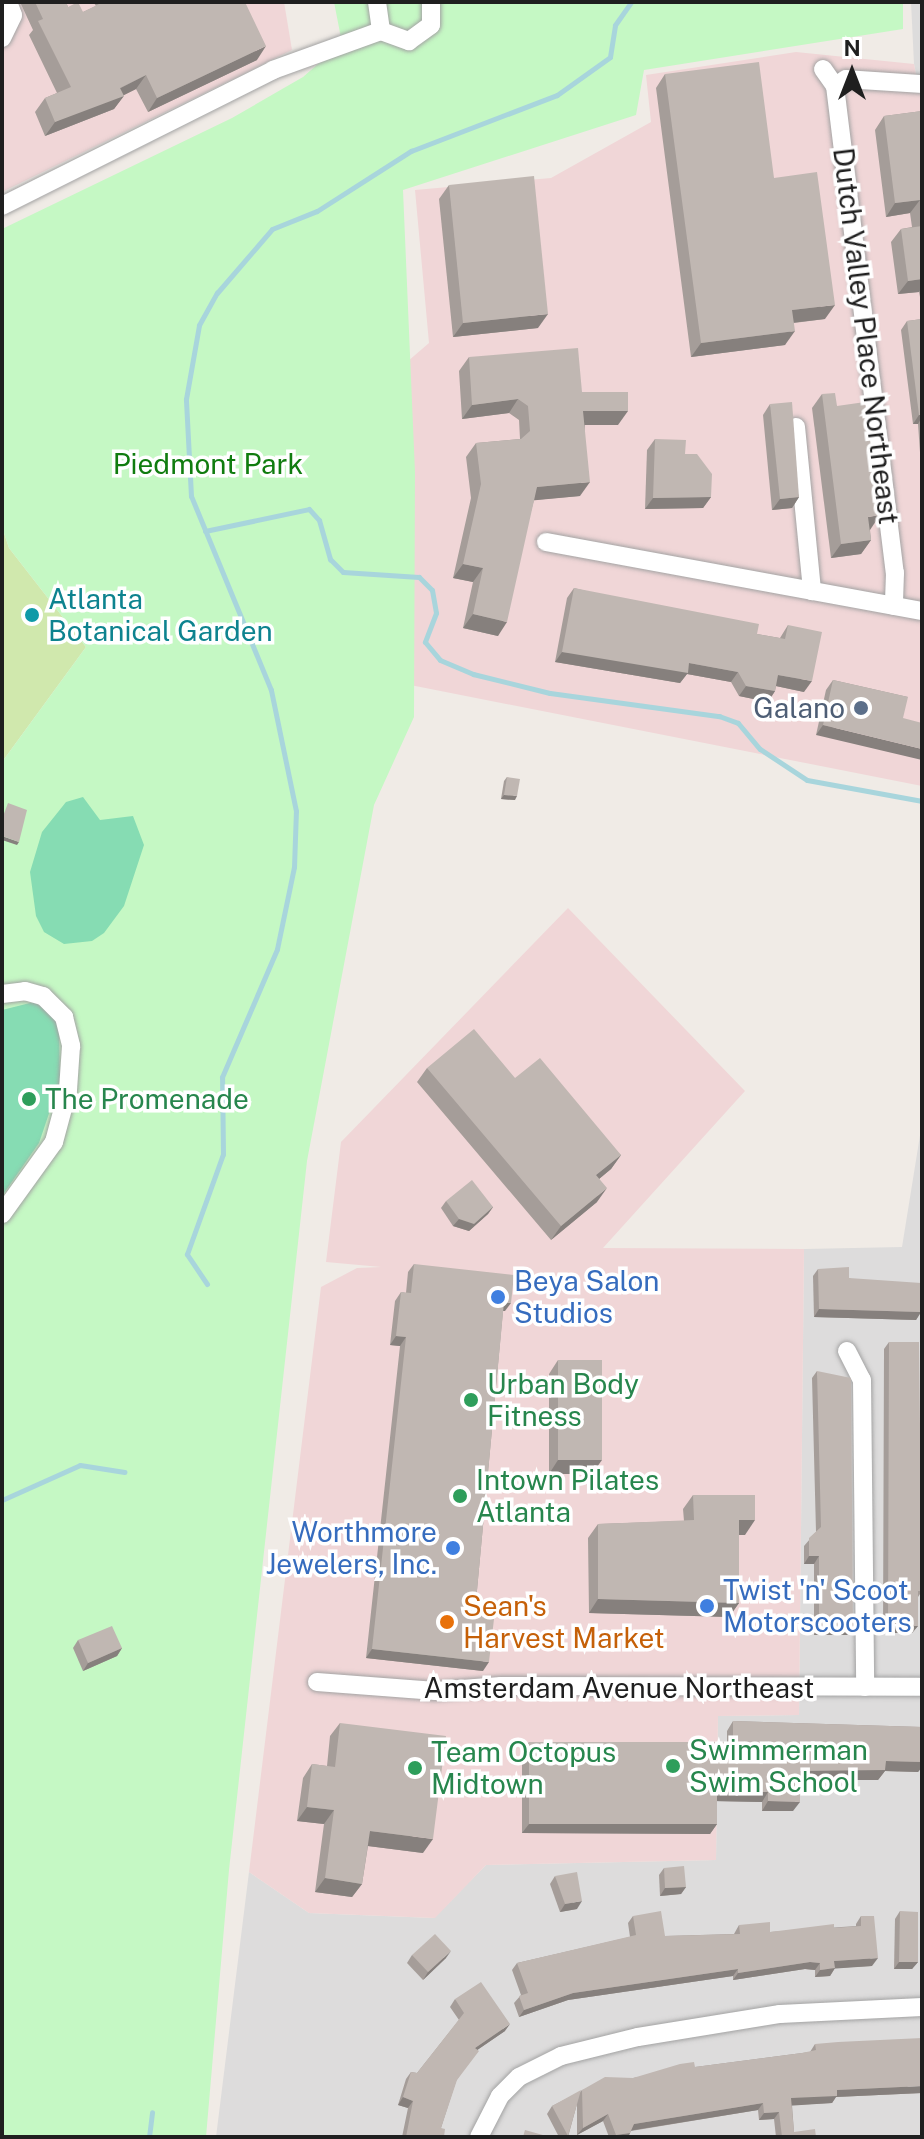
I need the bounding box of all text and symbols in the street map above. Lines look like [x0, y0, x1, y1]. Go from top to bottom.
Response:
north arrow [812, 32, 892, 112]
text: N [843, 35, 861, 61]
street label: Dutch Valley Place Northeast [826, 145, 906, 527]
park label: Piedmont Park [113, 447, 303, 481]
place label: Atlanta Botanical Garden [48, 582, 273, 648]
marker: Atlanta Botanical Garden [23, 606, 41, 624]
place label: Galano [753, 691, 845, 725]
marker: Galano [852, 699, 870, 717]
place label: The Promenade [45, 1082, 249, 1116]
marker: The Promenade [20, 1090, 38, 1108]
place label: Beya Salon Studios [514, 1264, 659, 1330]
marker: Beya Salon Studios [489, 1288, 507, 1306]
place label: Urban Body Fitness [487, 1367, 639, 1433]
marker: Urban Body Fitness [462, 1391, 480, 1409]
place label: Intown Pilates Atlanta [476, 1463, 659, 1529]
marker: Intown Pilates Atlanta [451, 1487, 469, 1505]
place label: Worthmore Jewelers, Inc. [265, 1515, 437, 1581]
marker: Worthmore Jewelers, Inc. [444, 1539, 462, 1557]
place label: Twist 'n' Scoot Motorscooters [723, 1573, 912, 1639]
place label: Sean's Harvest Market [463, 1589, 665, 1655]
marker: Twist 'n' Scoot Motorscooters [698, 1597, 716, 1615]
marker: Sean's Harvest Market [438, 1613, 456, 1631]
street label: Amsterdam Avenue Northeast [423, 1671, 815, 1705]
place label: Swimmerman Swim School [689, 1733, 868, 1799]
place label: Team Octopus Midtown [431, 1735, 616, 1801]
marker: Swimmerman Swim School [664, 1757, 682, 1775]
marker: Team Octopus Midtown [406, 1759, 424, 1777]

